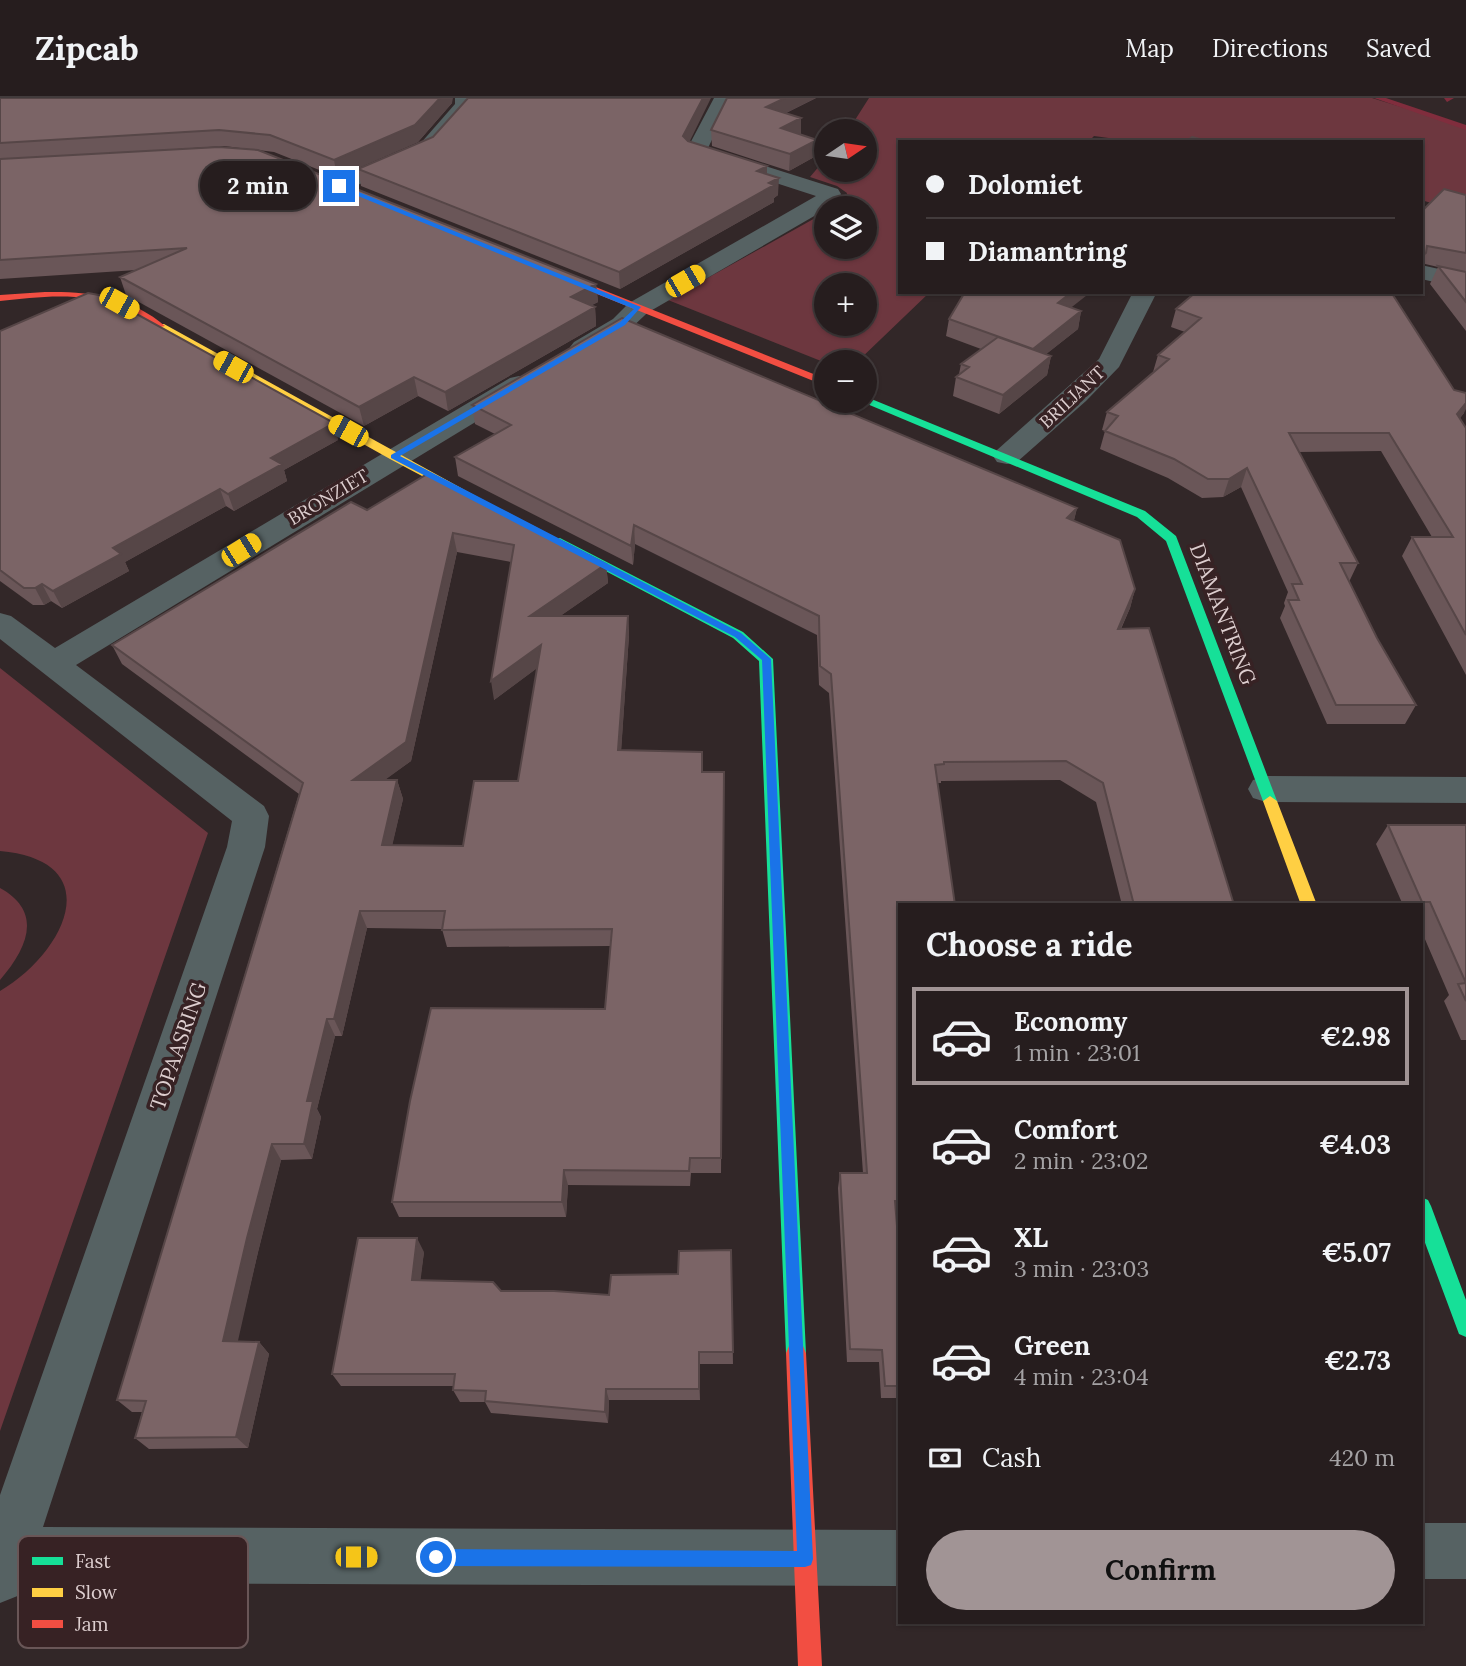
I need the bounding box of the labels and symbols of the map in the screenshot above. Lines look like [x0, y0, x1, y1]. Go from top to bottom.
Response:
north arrow [814, 119, 877, 182]
callout: 2 min [199, 162, 314, 210]
route end [323, 170, 355, 202]
car [662, 261, 709, 301]
car [96, 284, 143, 322]
car [210, 348, 257, 386]
street label: BRILJANT [1034, 360, 1110, 433]
car [325, 412, 372, 450]
street label: BRONZIET [284, 464, 373, 530]
car [218, 530, 265, 570]
street label: DIAMANTRING [1184, 539, 1262, 689]
street label: TOPAASRING [144, 979, 212, 1113]
legend [18, 1536, 248, 1648]
route start [420, 1541, 452, 1573]
car [336, 1547, 378, 1568]
text: Fast [75, 1549, 111, 1573]
text: Slow [75, 1580, 118, 1604]
text: Jam [74, 1612, 109, 1636]

